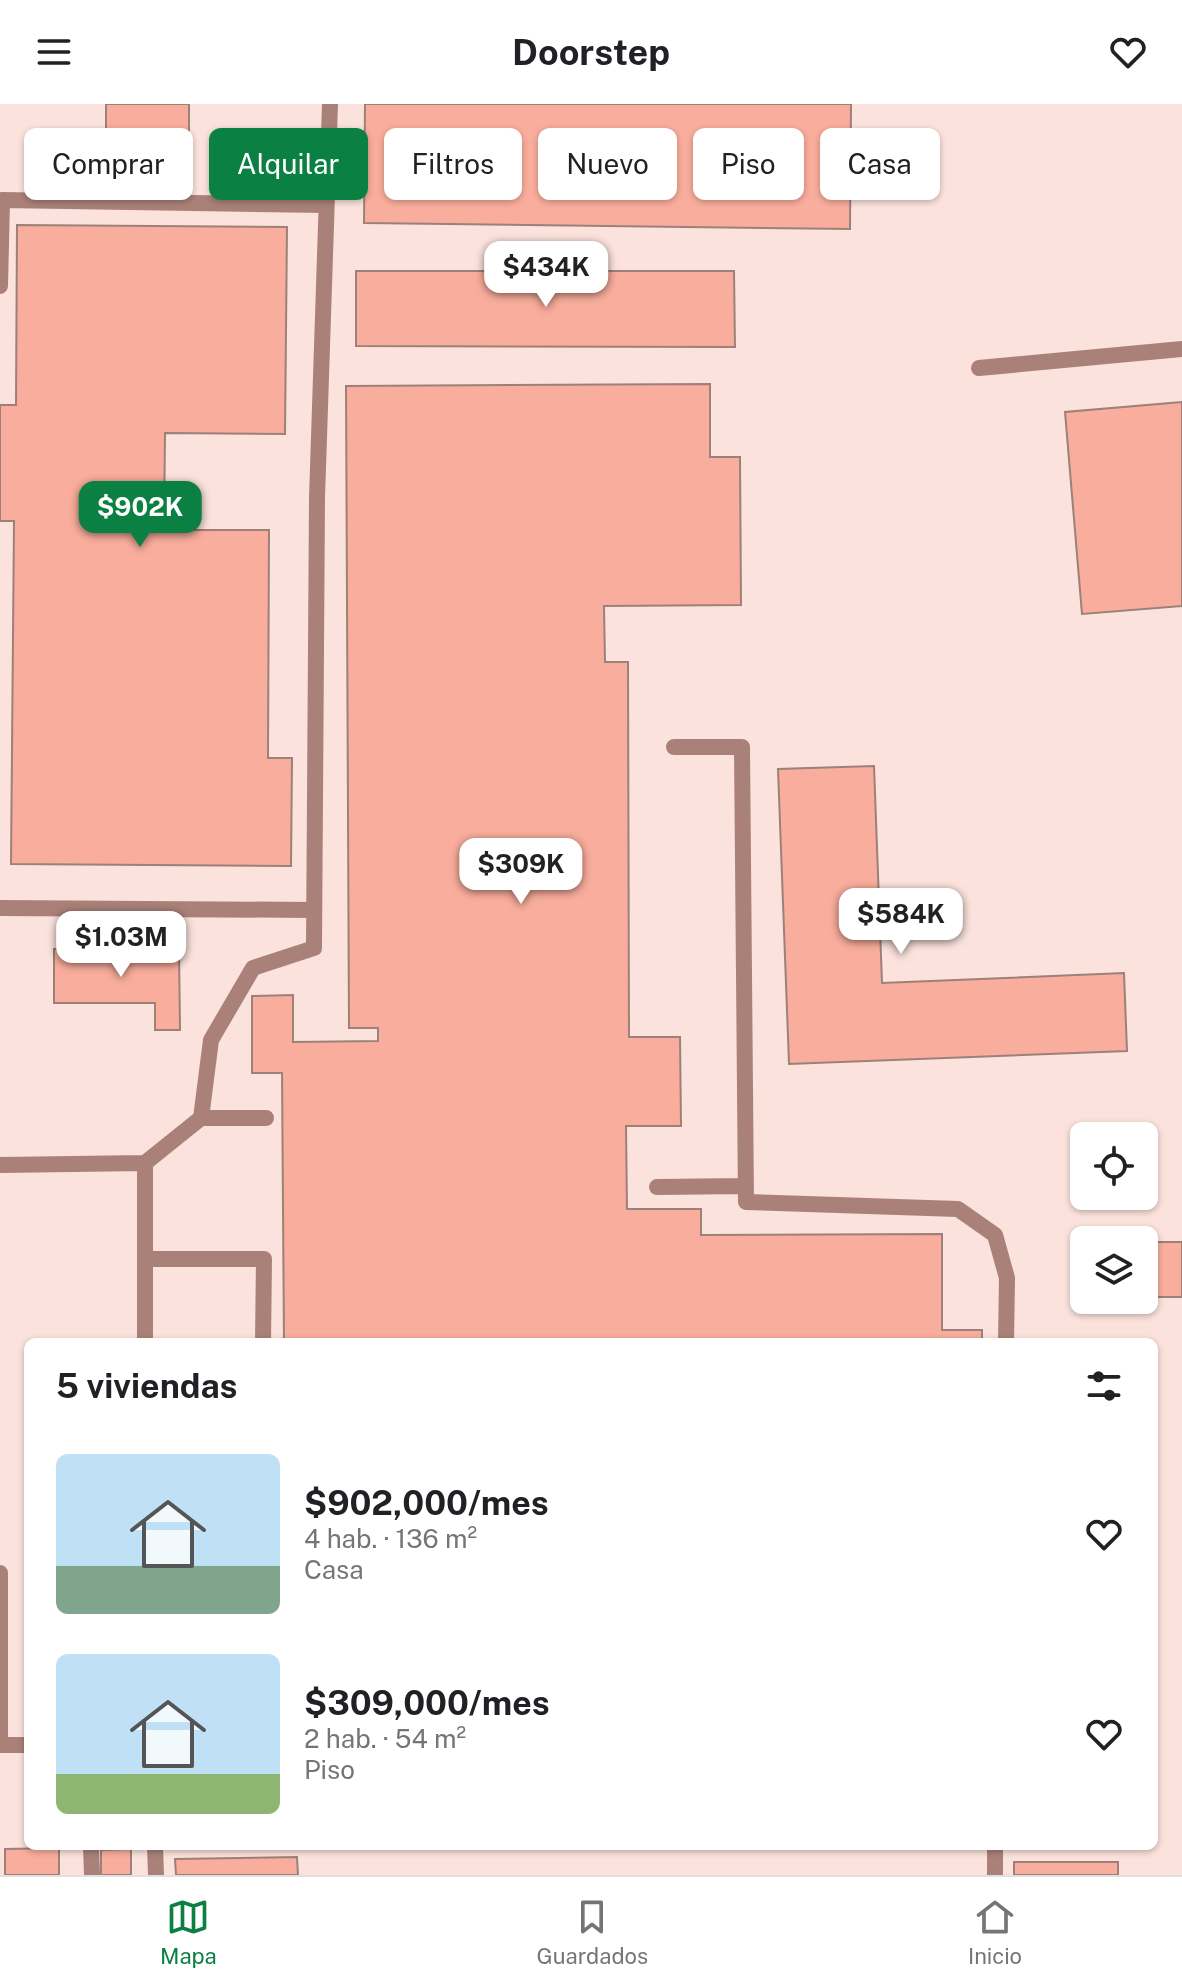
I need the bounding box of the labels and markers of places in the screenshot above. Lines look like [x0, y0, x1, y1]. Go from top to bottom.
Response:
pin: $434K [490, 241, 602, 309]
pin: $902K [84, 481, 196, 549]
pin: $309K [465, 838, 577, 906]
pin: $584K [845, 888, 957, 956]
pin: $1.03M [56, 911, 186, 979]

